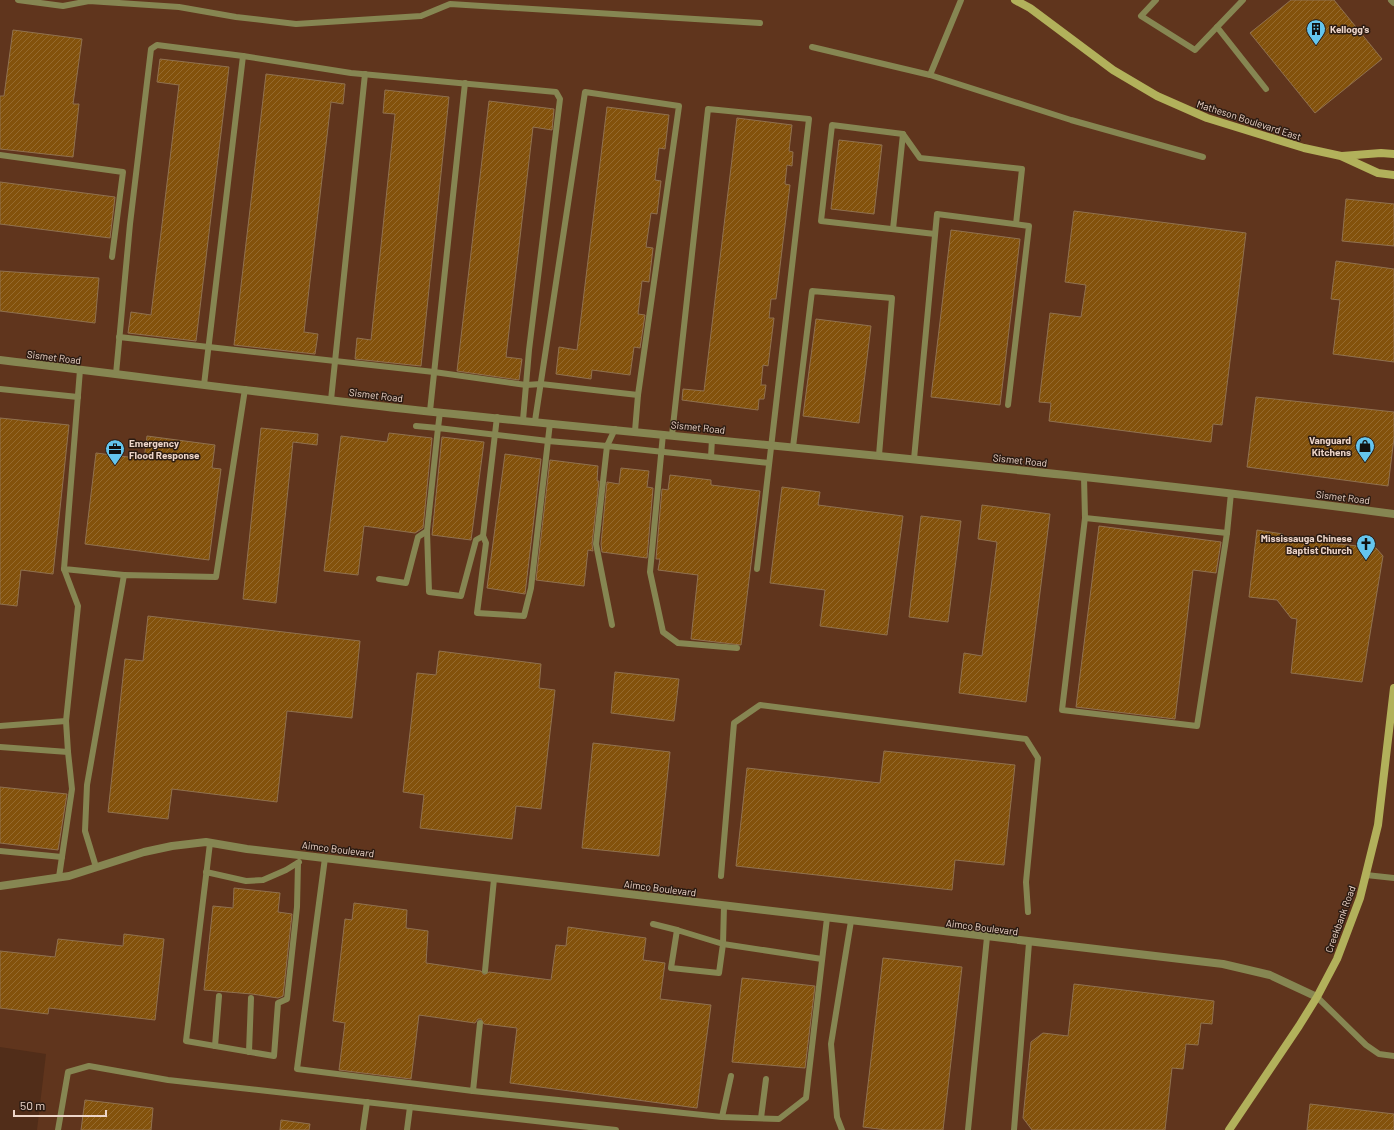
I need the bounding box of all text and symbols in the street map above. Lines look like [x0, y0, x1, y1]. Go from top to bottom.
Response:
building icon: Kellogg's [1305, 18, 1327, 46]
place label: Kellogg's [1330, 23, 1369, 35]
street label: Matheson Boulevard East [1195, 97, 1303, 143]
street label: Sismet Road [26, 348, 82, 366]
street label: Sismet Road [348, 386, 404, 404]
street label: Sismet Road [670, 418, 726, 436]
place label: Vanguard Kitchens [1309, 434, 1351, 458]
shop icon: Vanguard Kitchens [1354, 435, 1376, 463]
place label: Emergency Flood Response [129, 437, 200, 461]
office icon: Emergency Flood Response [104, 438, 126, 466]
street label: Sismet Road [992, 451, 1048, 469]
street label: Sismet Road [1315, 488, 1371, 506]
place label: Mississauga Chinese Baptist Church [1261, 532, 1353, 556]
church icon: Mississauga Chinese Baptist Church [1355, 533, 1377, 561]
street label: Aimco Boulevard [301, 839, 375, 859]
street label: Aimco Boulevard [623, 878, 697, 898]
street label: Creekbank Road [1322, 884, 1358, 954]
street label: Aimco Boulevard [945, 917, 1019, 937]
scale bar [14, 1092, 106, 1118]
text: 50 m [20, 1098, 45, 1112]

